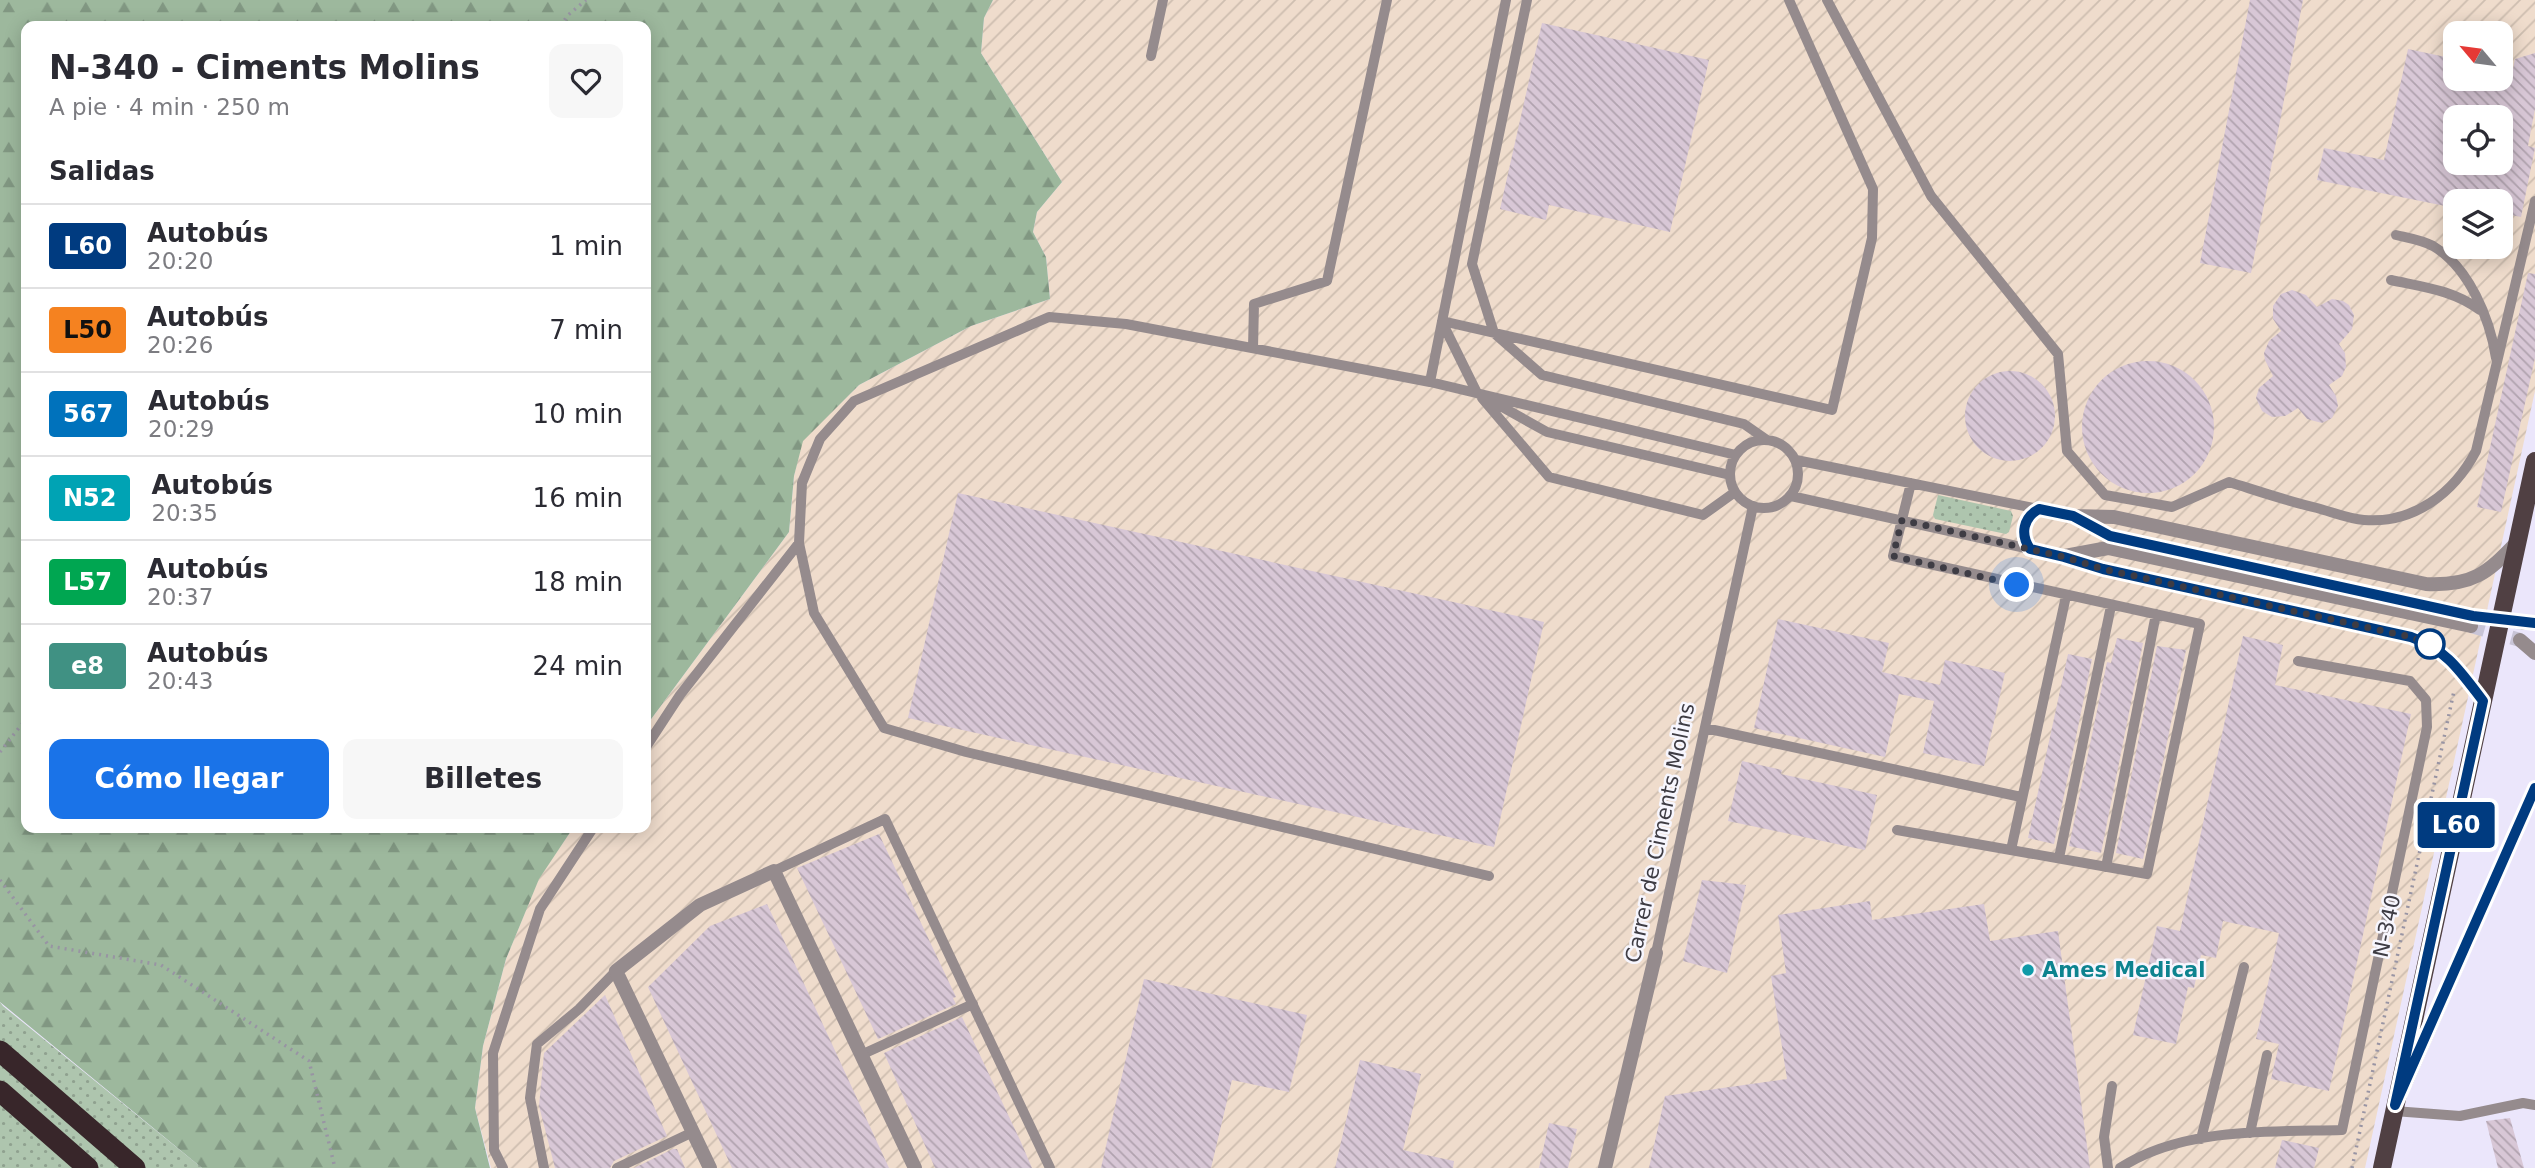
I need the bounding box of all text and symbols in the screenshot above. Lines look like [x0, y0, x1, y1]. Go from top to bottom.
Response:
north arrow [2443, 21, 2513, 91]
map controls [2443, 21, 2513, 259]
button: heart [549, 44, 623, 118]
text: N-340 - Ciments Molins [49, 48, 480, 87]
text: A pie · 4 min · 250 m [49, 94, 290, 120]
button: locate [2443, 105, 2513, 175]
text: Salidas [49, 156, 155, 186]
button: layers [2443, 189, 2513, 259]
text: Autobús [147, 218, 269, 248]
text: 1 min [549, 231, 623, 261]
text: L60 [63, 232, 112, 260]
text: 20:20 [147, 248, 213, 274]
text: Autobús [147, 302, 269, 332]
text: 7 min [549, 315, 623, 345]
text: L50 [63, 316, 112, 344]
text: 20:26 [147, 332, 213, 358]
text: Autobús [148, 386, 270, 416]
text: 10 min [533, 399, 623, 429]
text: 567 [63, 400, 113, 428]
text: 20:29 [148, 416, 214, 442]
text: Autobús [151, 470, 273, 500]
text: 16 min [533, 483, 623, 513]
text: N52 [63, 484, 116, 512]
text: 20:35 [151, 500, 218, 526]
text: Autobús [147, 554, 269, 584]
text: 18 min [533, 567, 623, 597]
your location [1999, 567, 2034, 602]
text: L57 [63, 568, 112, 596]
text: 20:37 [147, 584, 213, 610]
unlabelled marker [2415, 629, 2445, 659]
text: Autobús [147, 638, 269, 668]
text: 24 min [533, 651, 623, 681]
text: e8 [71, 652, 104, 680]
text: 20:43 [147, 668, 213, 694]
street label: Carrer de Ciments Molins [1621, 701, 1699, 965]
button: Cómo llegar [49, 739, 329, 819]
button: Billetes [343, 739, 623, 819]
line badge: L60 [2416, 802, 2496, 848]
text: L60 [2432, 811, 2480, 839]
street label: N-340 [2369, 893, 2405, 959]
place label: Ames Medical [2042, 958, 2205, 982]
marker: Ames Medical [2020, 962, 2036, 978]

